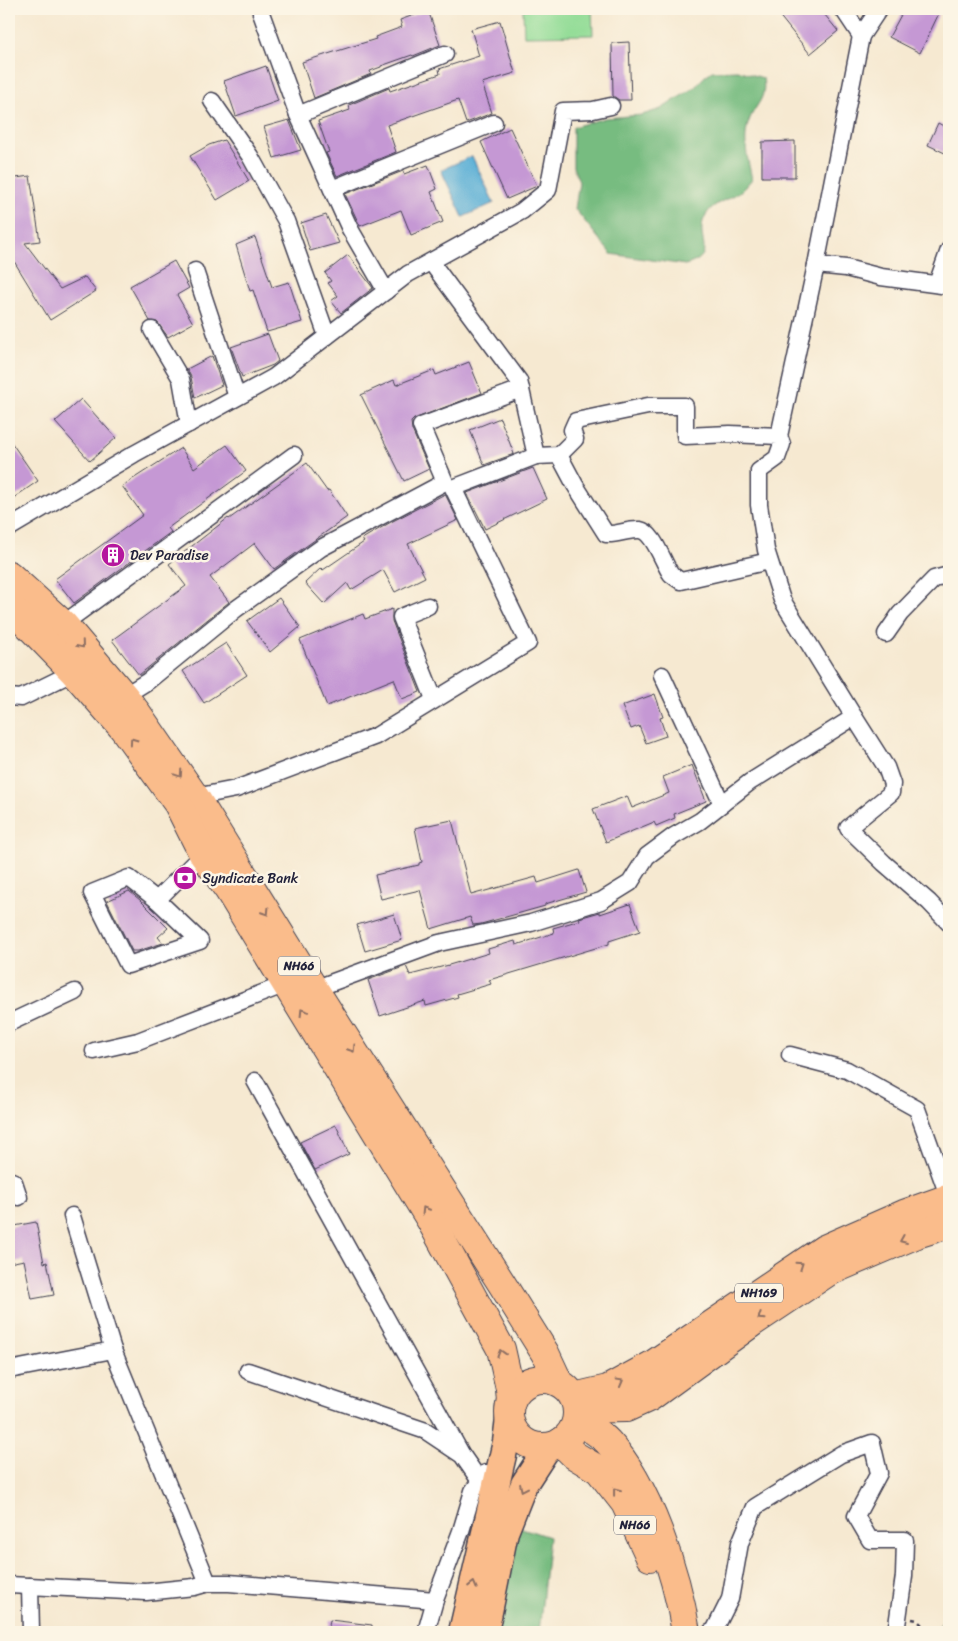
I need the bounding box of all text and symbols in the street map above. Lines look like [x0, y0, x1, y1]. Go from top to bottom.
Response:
building icon: Dev Paradise [100, 542, 126, 568]
place label: Dev Paradise [130, 543, 209, 568]
one-way arrow [75, 640, 84, 649]
one-way arrow [130, 738, 139, 747]
one-way arrow [173, 769, 182, 778]
bank icon: Syndicate Bank [172, 865, 198, 891]
place label: Syndicate Bank [202, 866, 299, 891]
one-way arrow [259, 907, 269, 916]
road number: NH66 [278, 956, 320, 976]
one-way arrow [300, 1008, 310, 1017]
one-way arrow [346, 1044, 356, 1053]
one-way arrow [421, 1206, 431, 1215]
one-way arrow [899, 1233, 908, 1244]
one-way arrow [795, 1262, 804, 1271]
road number: NH169 [735, 1284, 783, 1302]
one-way arrow [757, 1311, 767, 1320]
one-way arrow [497, 1349, 507, 1358]
one-way arrow [615, 1378, 624, 1388]
one-way arrow [519, 1483, 529, 1492]
one-way arrow [613, 1488, 621, 1497]
road number: NH66 [614, 1516, 656, 1534]
one-way arrow [467, 1580, 478, 1589]

